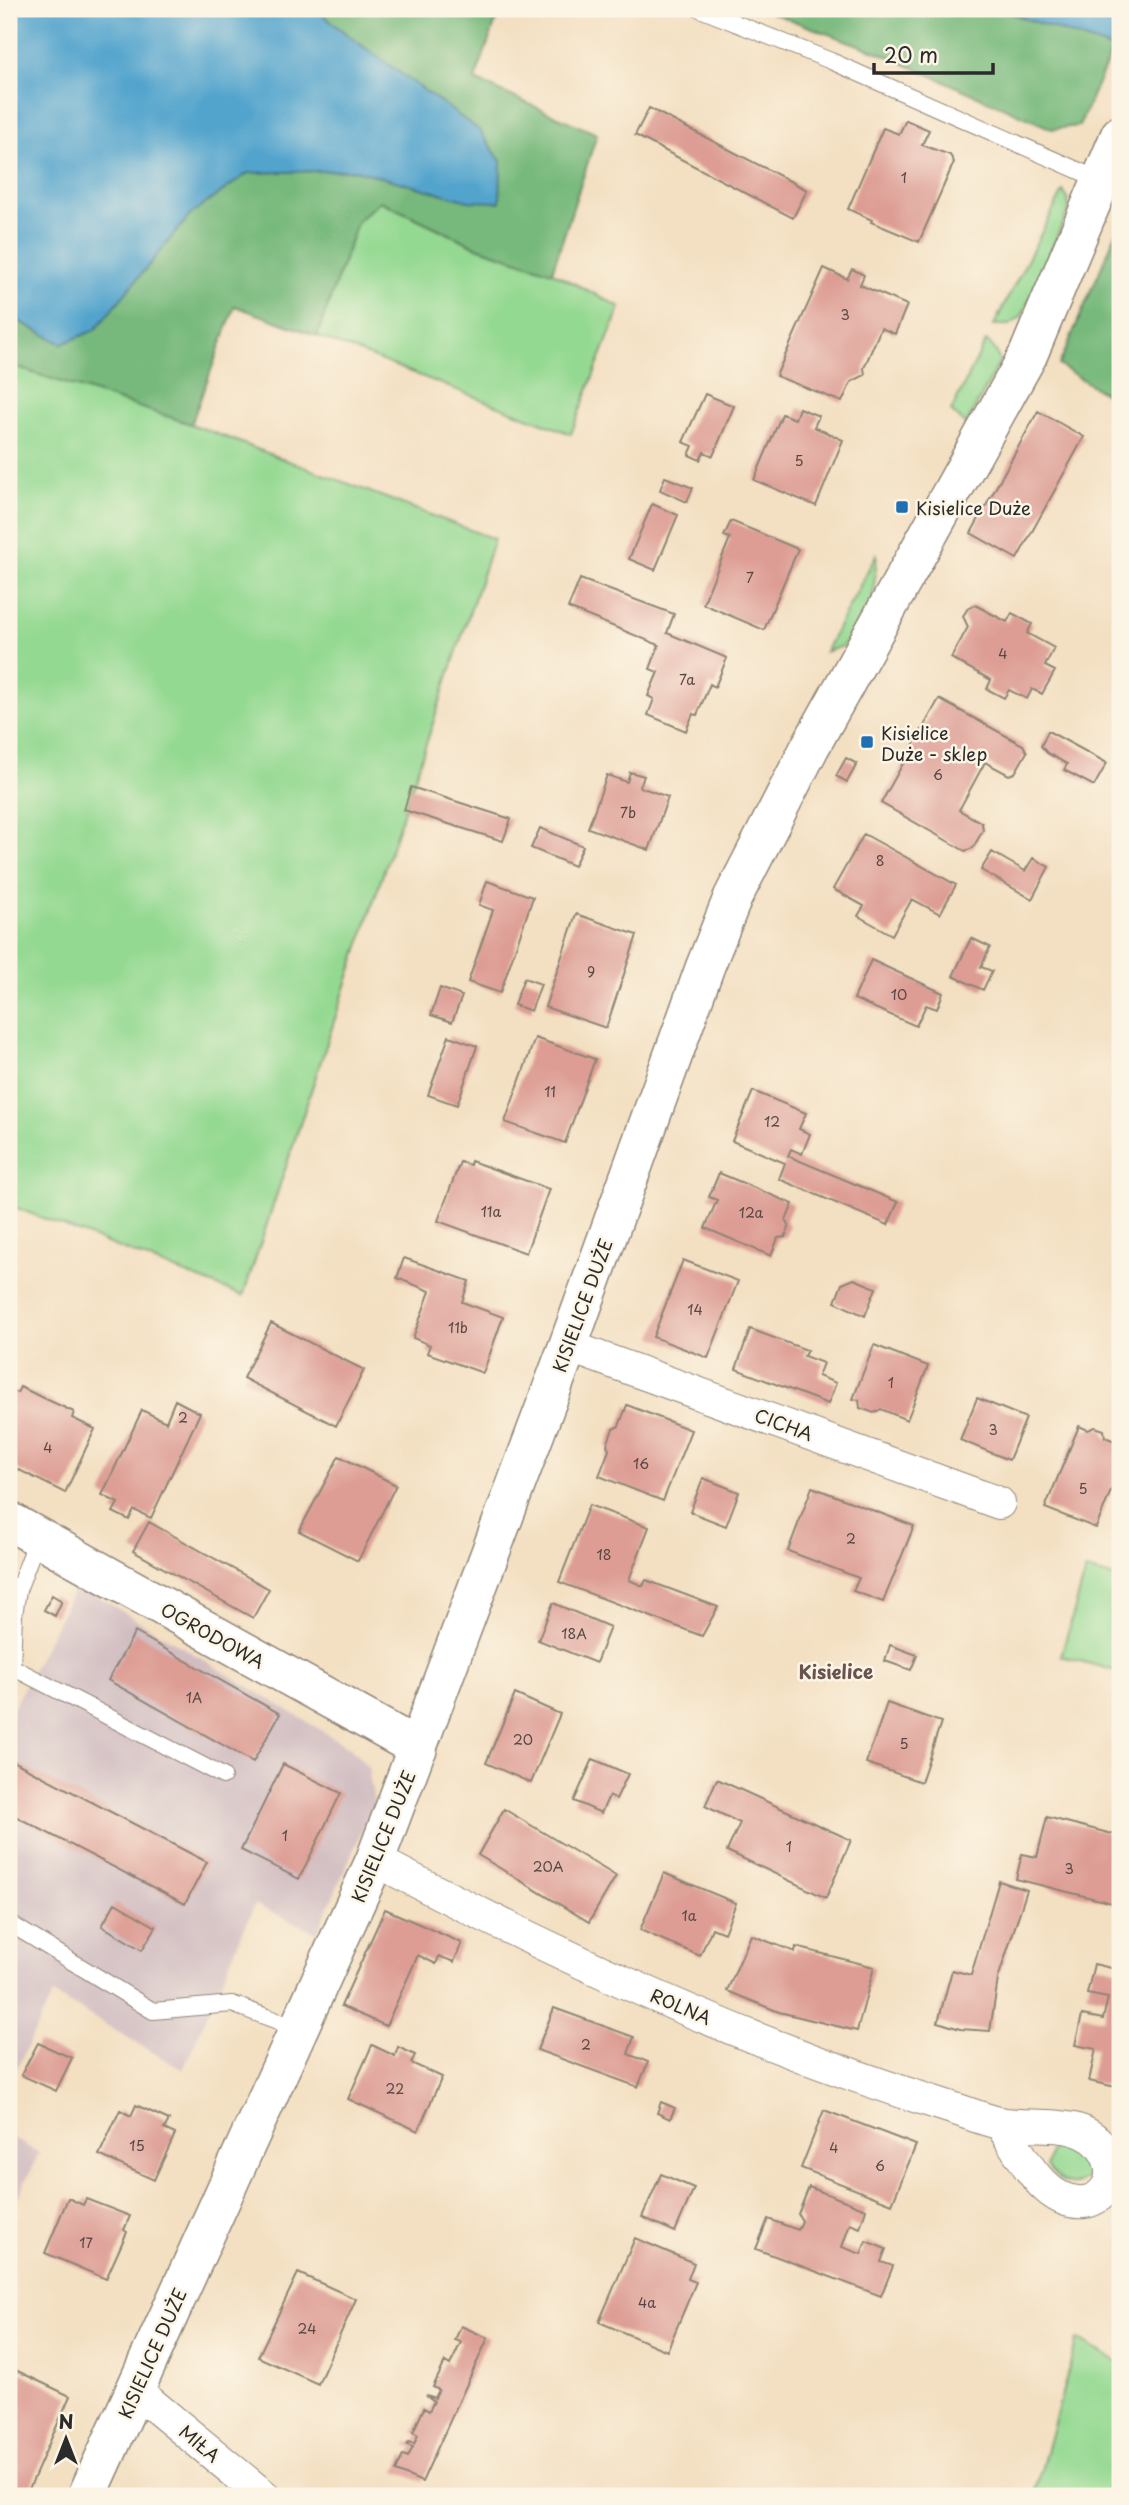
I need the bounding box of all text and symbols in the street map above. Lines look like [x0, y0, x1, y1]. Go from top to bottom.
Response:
scale bar [874, 32, 992, 76]
text: 20 m [884, 38, 938, 70]
house number: 1 [901, 167, 907, 188]
house number: 3 [840, 304, 850, 325]
house number: 5 [794, 450, 804, 471]
place label: Kisielice Duże [916, 494, 1031, 521]
marker: Kisielice Duże [894, 499, 910, 515]
house number: 7 [746, 567, 754, 588]
house number: 4 [998, 643, 1008, 664]
house number: 7a [679, 669, 695, 690]
place label: Kisielice Duże - sklep [881, 719, 987, 767]
marker: Kisielice Duże - sklep [859, 734, 875, 750]
house number: 6 [933, 764, 943, 785]
house number: 7b [620, 802, 636, 823]
house number: 8 [876, 850, 884, 871]
house number: 9 [587, 961, 595, 982]
house number: 10 [891, 984, 907, 1005]
house number: 11 [544, 1081, 556, 1102]
house number: 12 [764, 1111, 780, 1132]
house number: 11a [481, 1201, 502, 1222]
house number: 12a [739, 1202, 764, 1223]
street label: KISIELICE DUŻE [545, 1234, 619, 1376]
house number: 14 [687, 1299, 703, 1320]
house number: 11b [448, 1317, 468, 1338]
house number: 1 [888, 1372, 894, 1393]
street label: CICHA [751, 1401, 817, 1447]
house number: 2 [178, 1407, 188, 1428]
house number: 3 [988, 1419, 998, 1440]
house number: 4 [43, 1437, 53, 1458]
house number: 16 [633, 1453, 649, 1474]
house number: 5 [1078, 1478, 1088, 1499]
house number: 2 [846, 1528, 856, 1549]
house number: 18 [596, 1544, 612, 1565]
street label: OGRODOWA [156, 1595, 270, 1675]
house number: 18A [561, 1623, 587, 1644]
district label: Kisielice [799, 1657, 873, 1685]
house number: 1A [186, 1687, 202, 1708]
house number: 20 [513, 1729, 533, 1750]
house number: 5 [899, 1733, 909, 1754]
street label: KISIELICE DUŻE [344, 1766, 422, 1906]
house number: 1 [282, 1825, 288, 1846]
house number: 1 [786, 1836, 792, 1857]
house number: 20A [533, 1856, 564, 1877]
house number: 3 [1064, 1858, 1074, 1879]
house number: 1a [682, 1905, 697, 1926]
street label: ROLNA [646, 1981, 716, 2031]
house number: 2 [581, 2034, 591, 2055]
house number: 22 [386, 2078, 404, 2099]
house number: 15 [129, 2135, 145, 2156]
house number: 4 [829, 2137, 839, 2158]
house number: 6 [875, 2155, 885, 2176]
house number: 17 [79, 2232, 93, 2253]
street label: KISIELICE DUŻE [111, 2283, 193, 2423]
house number: 4a [638, 2292, 656, 2313]
house number: 24 [298, 2318, 316, 2339]
north arrow [32, 2404, 102, 2474]
text: N [58, 2407, 74, 2435]
street label: MIŁA [174, 2418, 226, 2468]

